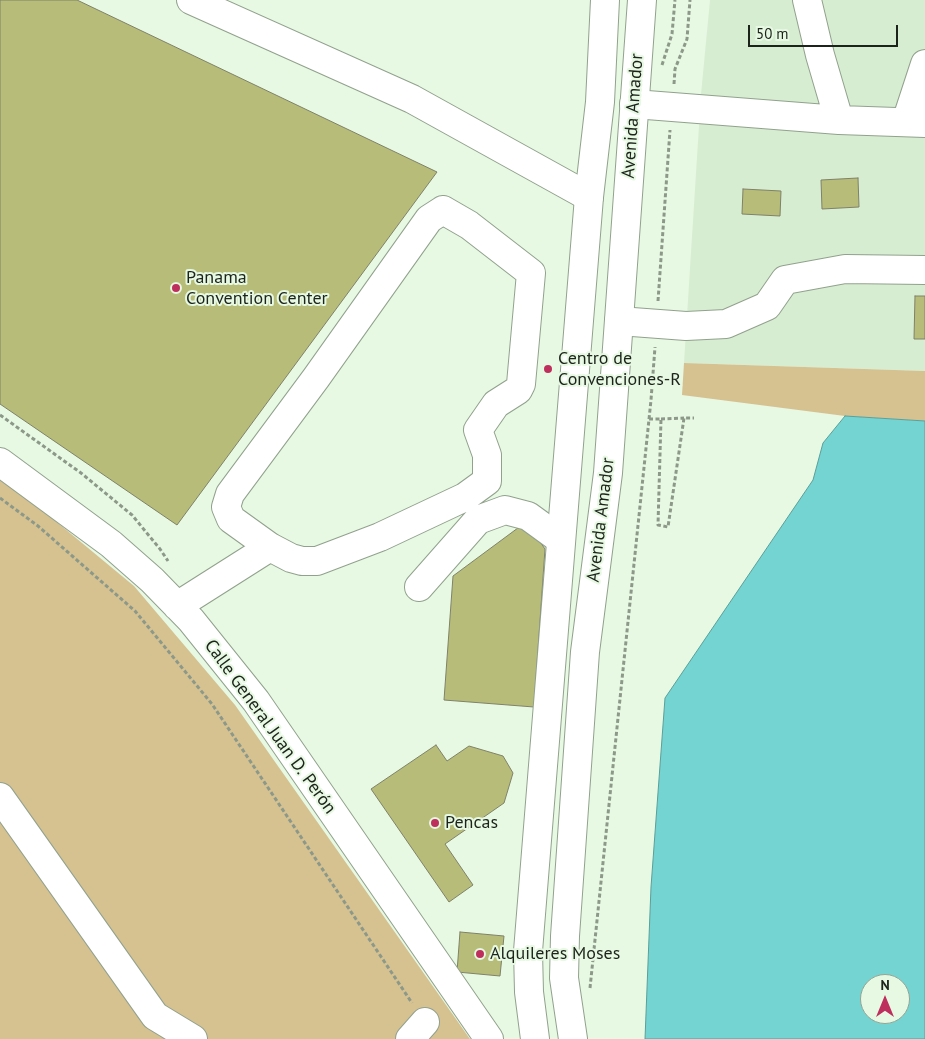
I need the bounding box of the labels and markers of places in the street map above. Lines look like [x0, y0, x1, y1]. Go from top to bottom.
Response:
place label: Panama Convention Center [186, 267, 328, 310]
marker: Panama Convention Center [170, 282, 182, 294]
place label: Centro de Convenciones-R [558, 348, 681, 390]
marker: Centro de Convenciones-R [542, 363, 554, 375]
place label: Pencas [445, 812, 498, 834]
marker: Pencas [429, 817, 441, 829]
place label: Alquileres Moses [490, 943, 620, 965]
marker: Alquileres Moses [474, 948, 486, 960]

